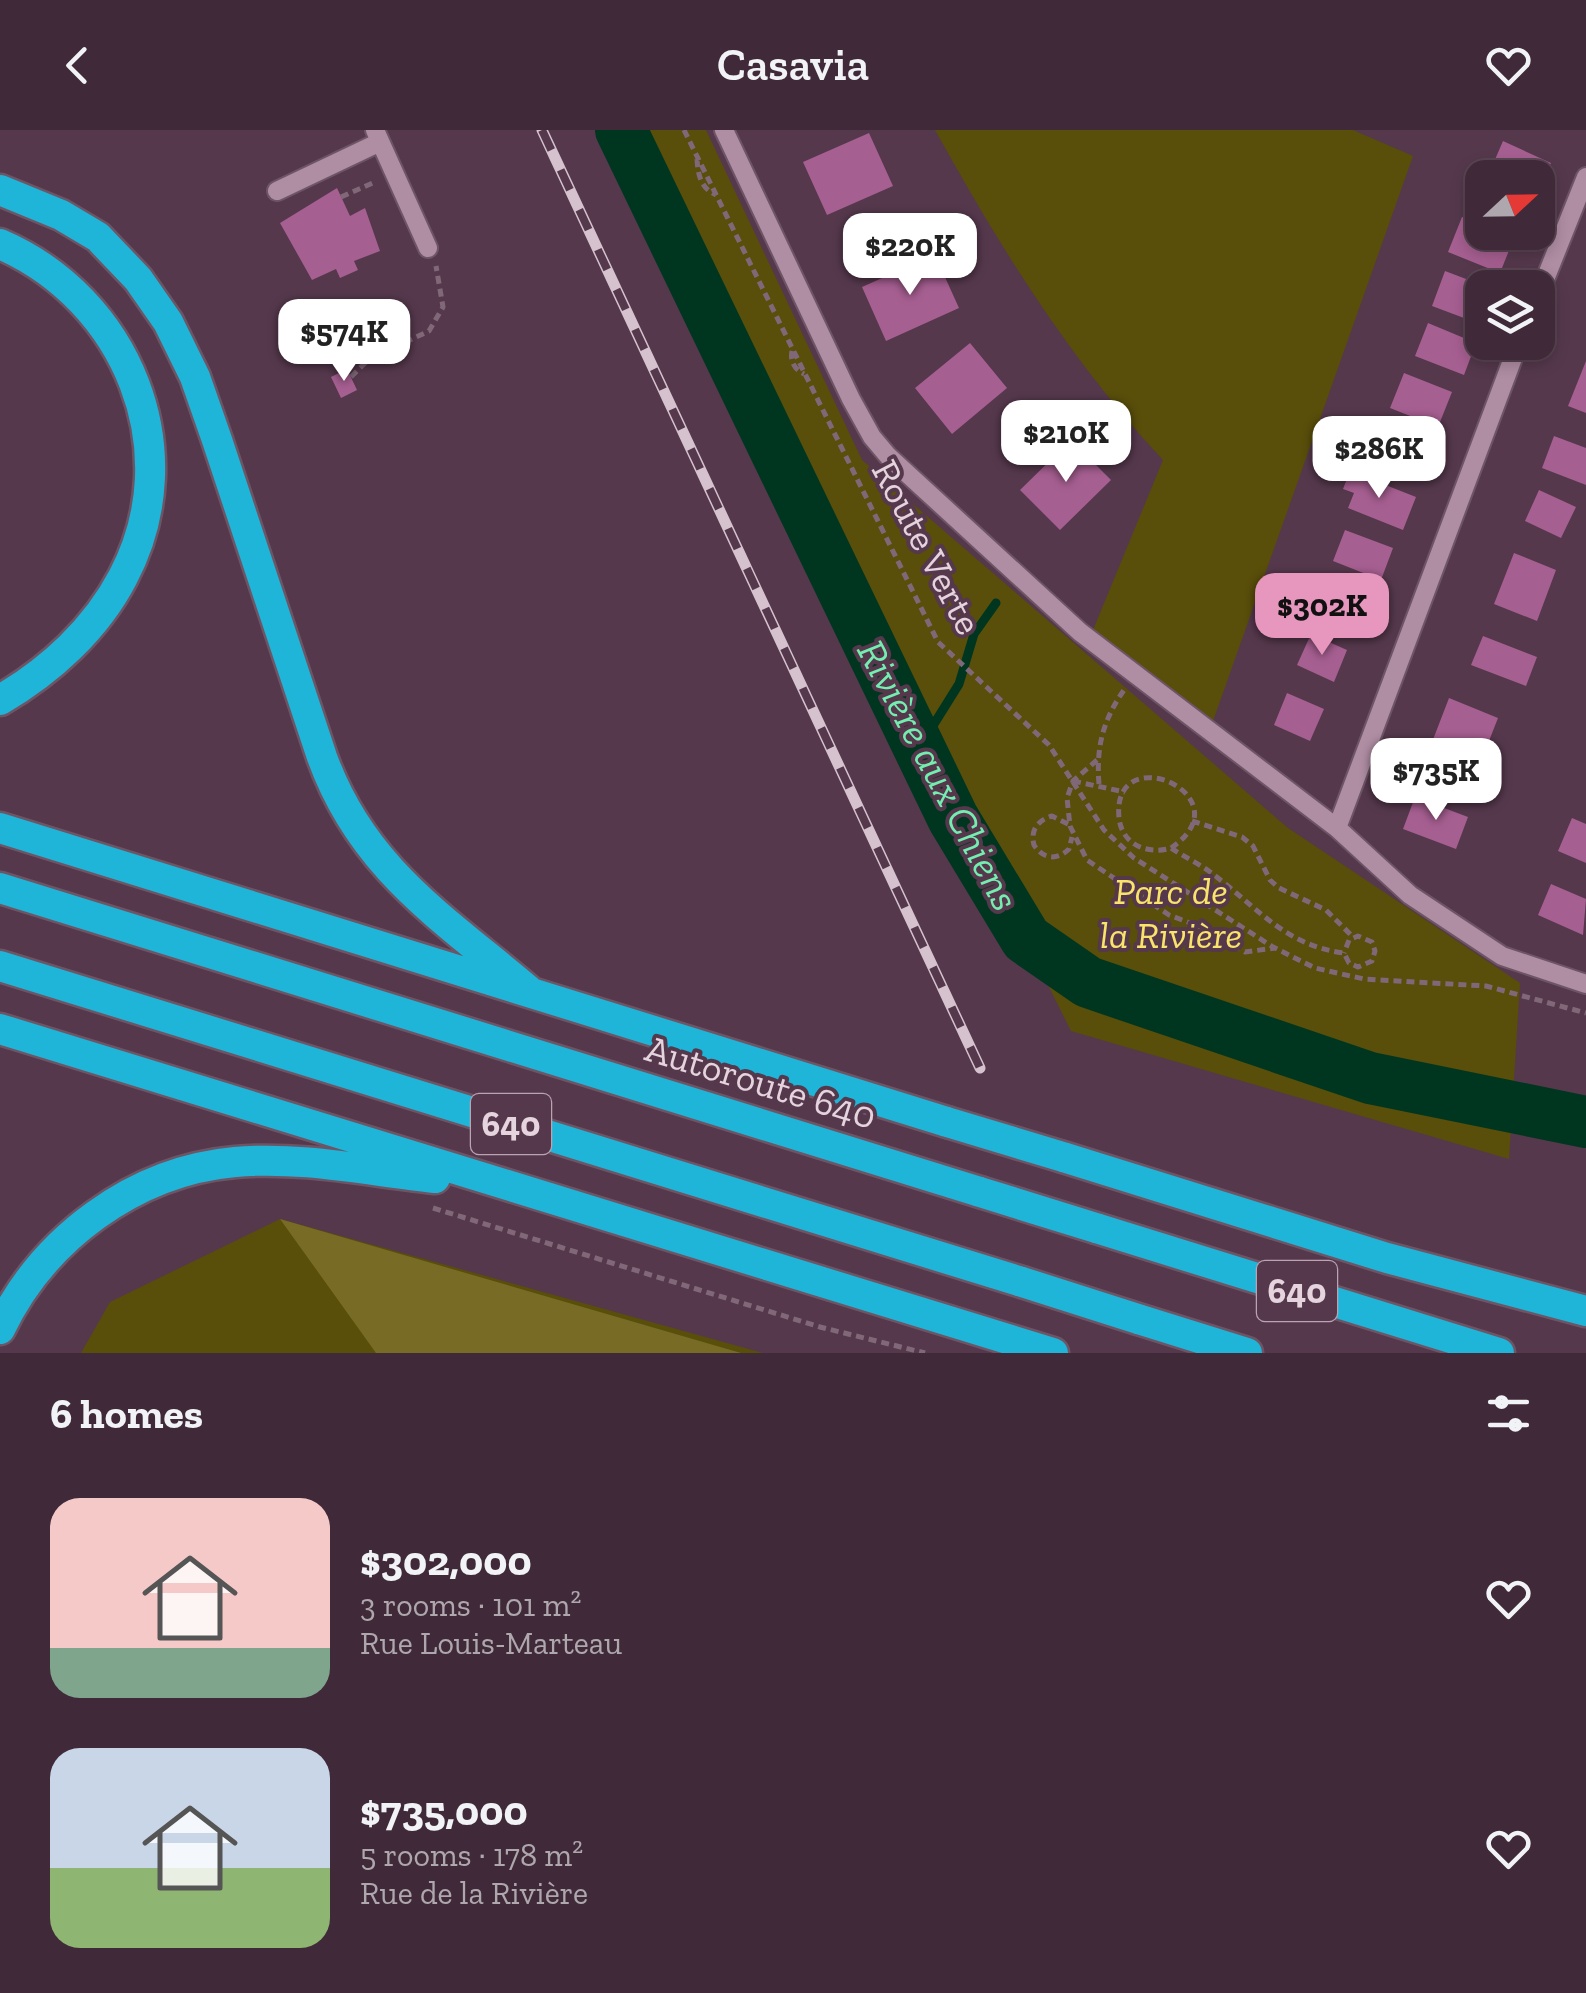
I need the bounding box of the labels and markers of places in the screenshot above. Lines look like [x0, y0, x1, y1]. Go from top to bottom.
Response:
pin: $220K [840, 213, 980, 298]
pin: $574K [274, 299, 414, 384]
pin: $210K [996, 400, 1136, 485]
pin: $286K [1309, 416, 1449, 501]
pin: $302K [1252, 573, 1392, 658]
pin: $735K [1366, 738, 1506, 823]

